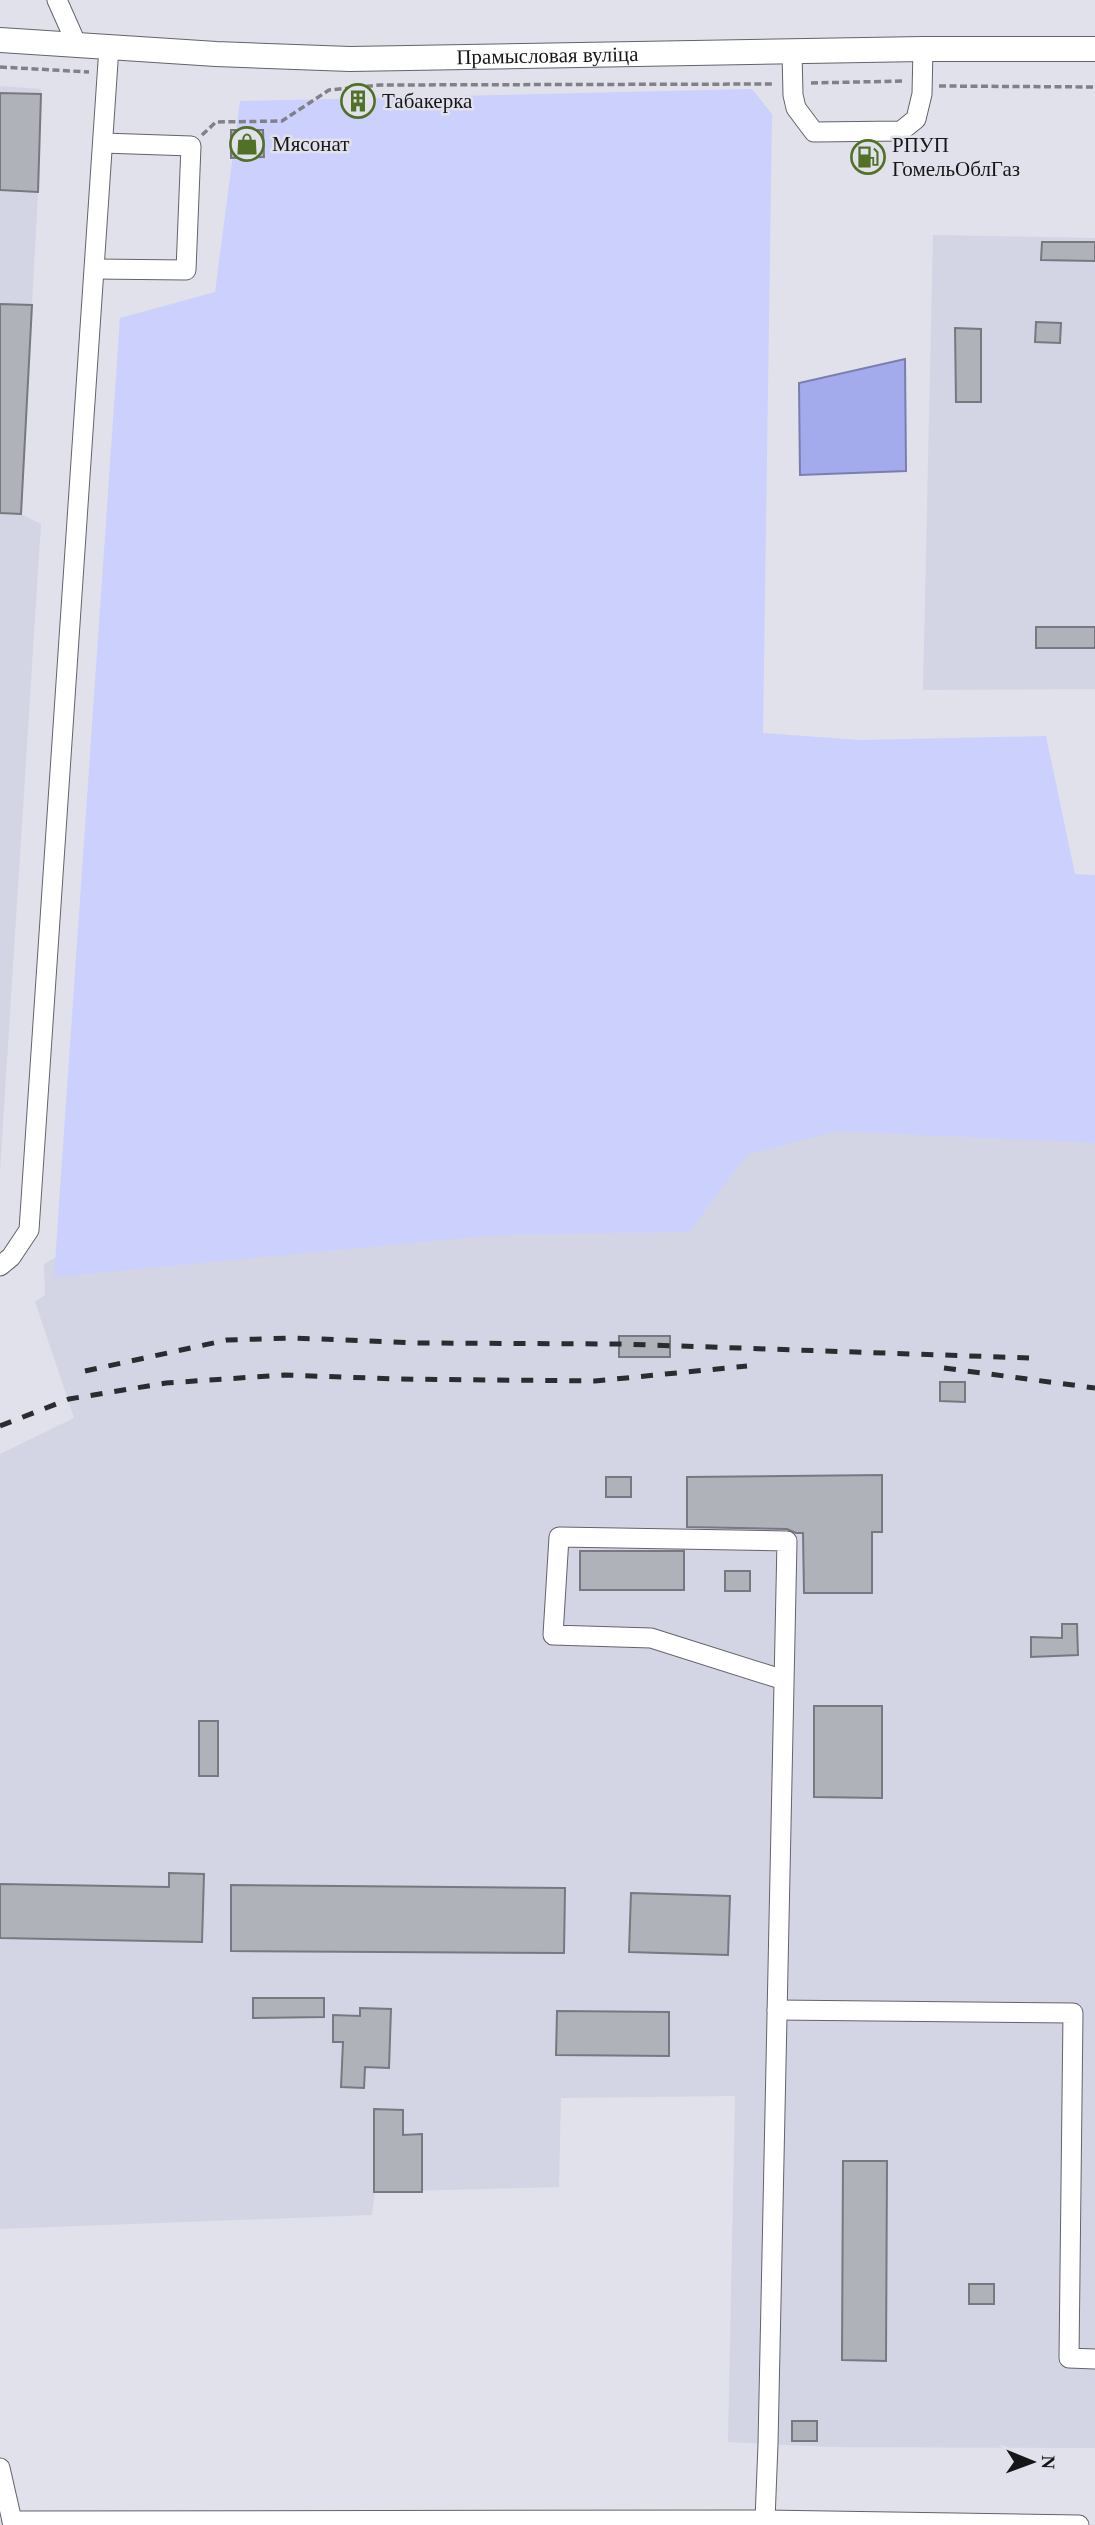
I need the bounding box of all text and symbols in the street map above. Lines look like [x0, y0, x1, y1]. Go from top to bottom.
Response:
street label: Прамысловая вуліца [456, 42, 639, 69]
building icon: Табакерка [339, 82, 377, 120]
place label: Табакерка [382, 89, 473, 113]
shop icon: Мясонат [228, 125, 266, 163]
place label: Мясонат [272, 132, 349, 156]
place label: РПУП ГомельОблГаз [892, 133, 1020, 181]
fuel station icon: РПУП ГомельОблГаз [849, 138, 887, 176]
north arrow [997, 2427, 1067, 2497]
text: N [1038, 2455, 1059, 2470]

